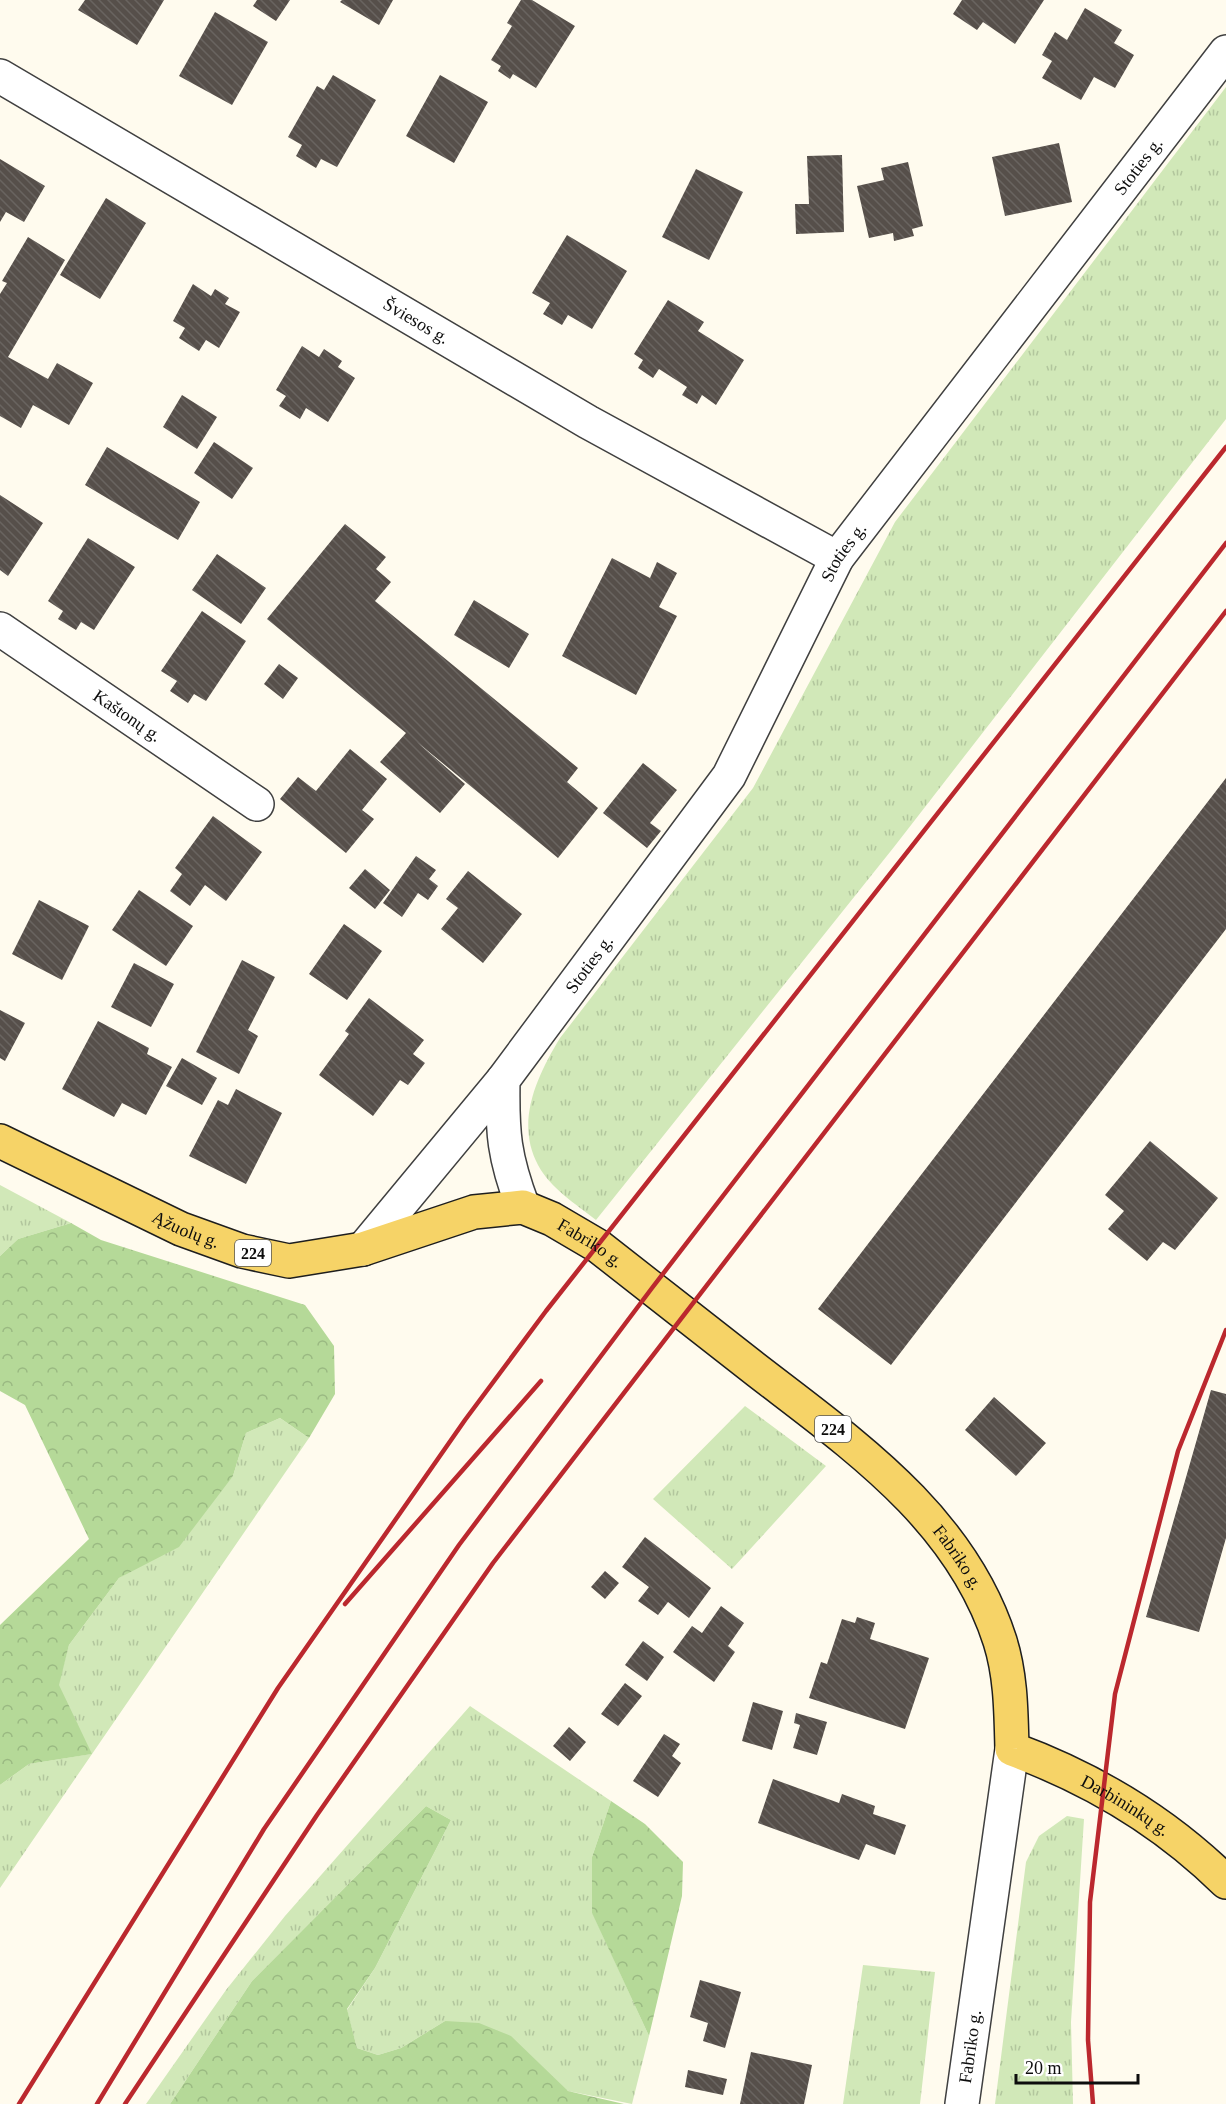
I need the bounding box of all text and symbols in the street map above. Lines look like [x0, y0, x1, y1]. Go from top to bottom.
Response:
street label: Stoties g. [1110, 133, 1167, 199]
street label: Šviesos g. [380, 293, 453, 348]
street label: Stoties g. [817, 519, 870, 585]
street label: Kaštonų g. [89, 685, 165, 746]
street label: Stoties g. [561, 931, 617, 997]
street label: Ąžuolų g. [149, 1207, 222, 1252]
street label: Fabriko g. [554, 1215, 627, 1272]
road number: 224 [235, 1240, 271, 1266]
road number: 224 [815, 1416, 851, 1442]
street label: Fabriko g. [929, 1521, 987, 1593]
street label: Darbininkų g. [1078, 1771, 1174, 1840]
street label: Fabriko g. [955, 2009, 985, 2085]
scale bar [1016, 2047, 1138, 2085]
text: 20 m [1025, 2058, 1062, 2078]

